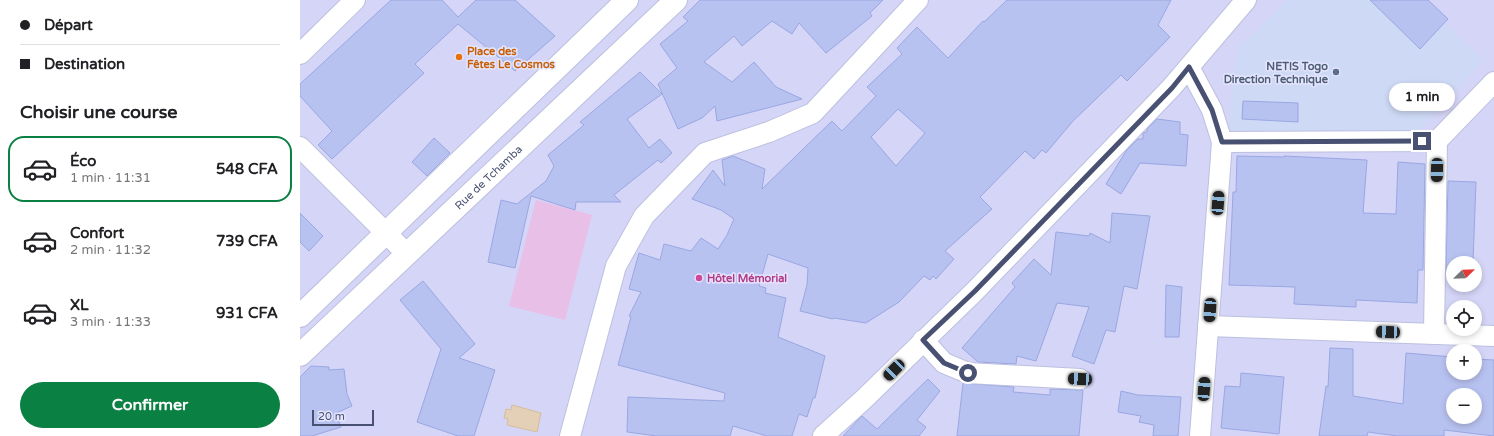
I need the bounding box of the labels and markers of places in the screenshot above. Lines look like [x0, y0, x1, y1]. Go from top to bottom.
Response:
place label: Place des Fêtes Le Cosmos [467, 45, 556, 71]
marker: Place des Fêtes Le Cosmos [454, 52, 464, 62]
place label: NETIS Togo Direction Technique [1224, 60, 1329, 87]
marker: NETIS Togo Direction Technique [1331, 67, 1341, 77]
place label: Hôtel Mémorial [707, 272, 787, 285]
marker: Hôtel Mémorial [694, 273, 704, 283]

